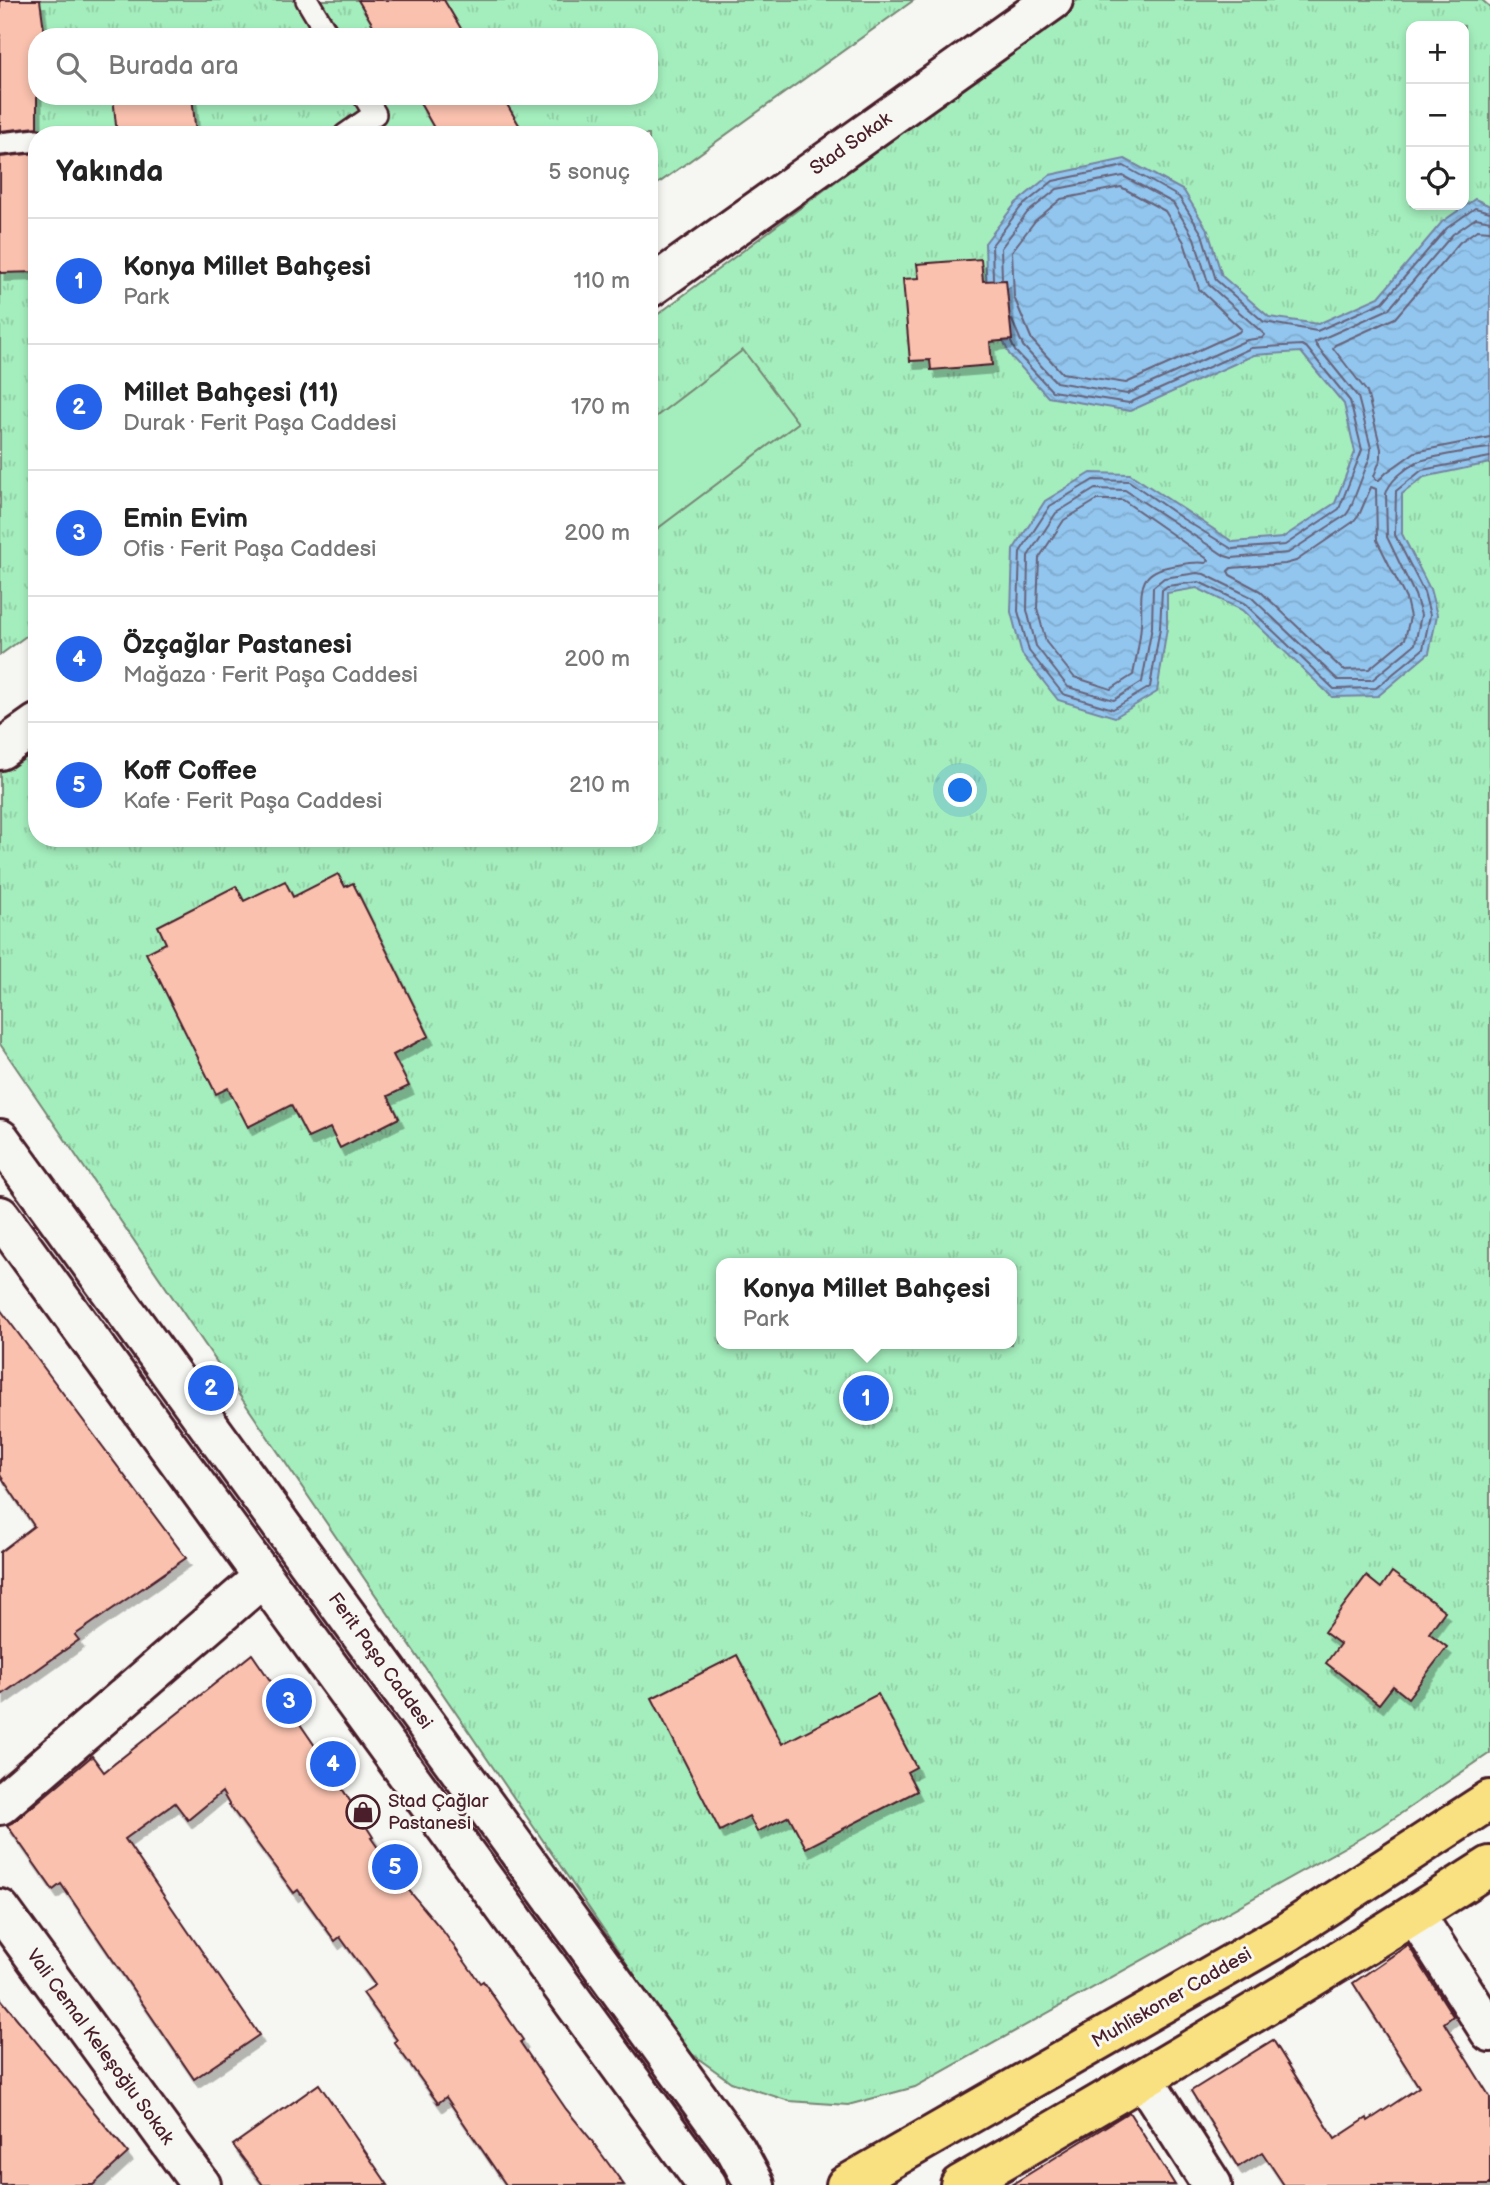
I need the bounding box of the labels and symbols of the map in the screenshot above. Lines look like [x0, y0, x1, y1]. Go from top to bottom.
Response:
street label: Stad Sokak [806, 107, 897, 181]
your location [943, 773, 977, 807]
pin: 2 [188, 1362, 234, 1414]
pin: 1 [843, 1372, 889, 1424]
street label: Ferit Paşa Caddesi [323, 1588, 437, 1734]
pin: 3 [266, 1675, 312, 1727]
pin: 4 [310, 1738, 356, 1790]
place label: Stad Çağlar Pastanesi [388, 1790, 490, 1835]
shop icon: Stad Çağlar Pastanesi [344, 1793, 382, 1831]
pin: 5 [372, 1841, 418, 1893]
street label: Muhliskoner Caddesi [1088, 1943, 1256, 2053]
street label: Vali Cemal Keleşoğlu Sokak [21, 1945, 179, 2150]

